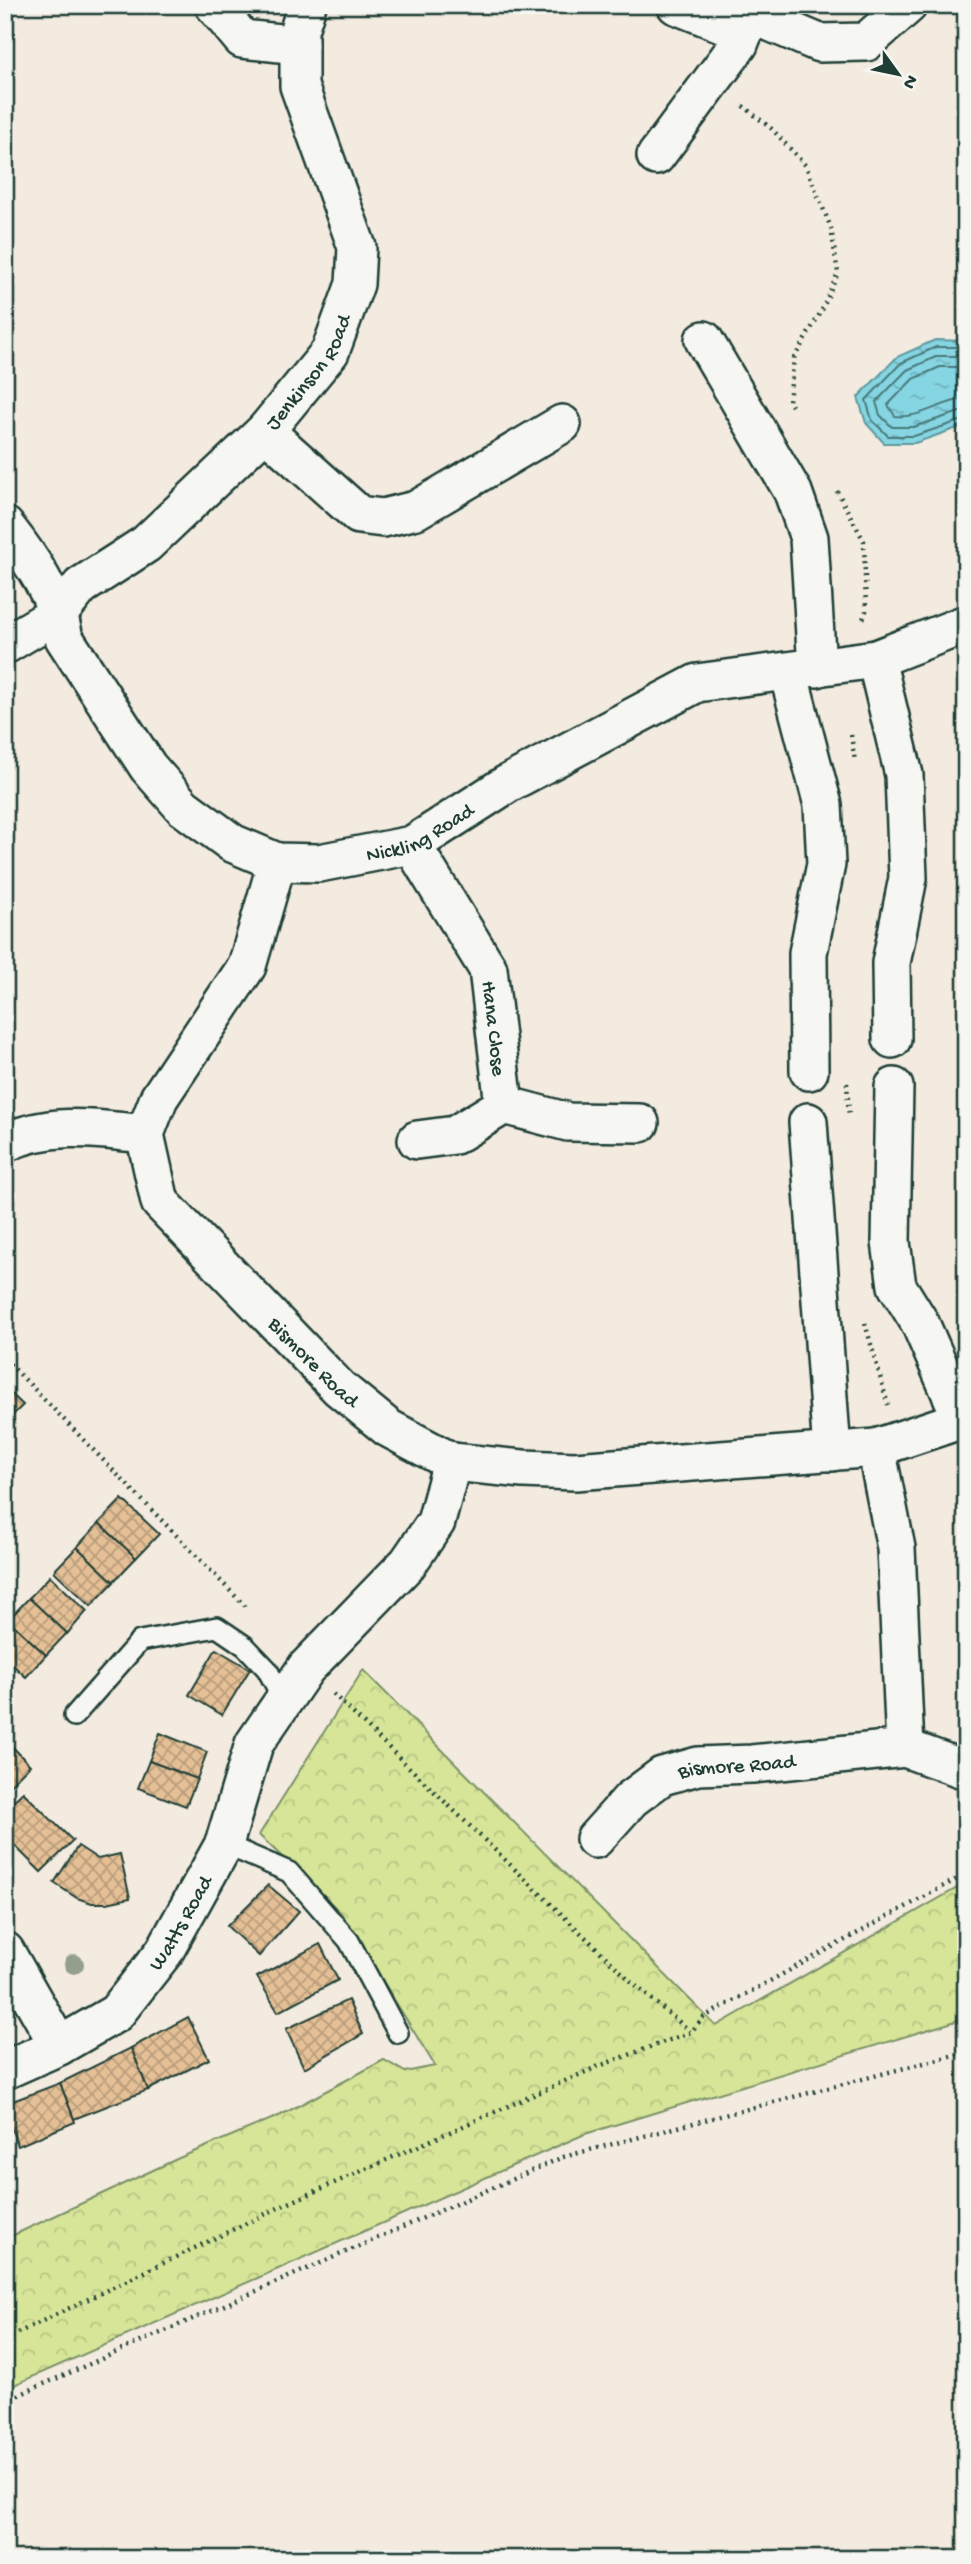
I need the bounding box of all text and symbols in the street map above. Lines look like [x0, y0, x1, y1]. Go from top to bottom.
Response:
north arrow [862, 38, 932, 108]
text: N [896, 70, 922, 93]
street label: Jenkinson Road [262, 310, 359, 436]
street label: Nickling Road [364, 799, 481, 870]
street label: Hana Close [473, 980, 510, 1079]
street label: Bismore Road [261, 1312, 364, 1416]
street label: Bismore Road [675, 1750, 798, 1787]
street label: Watts Road [145, 1871, 221, 1977]

